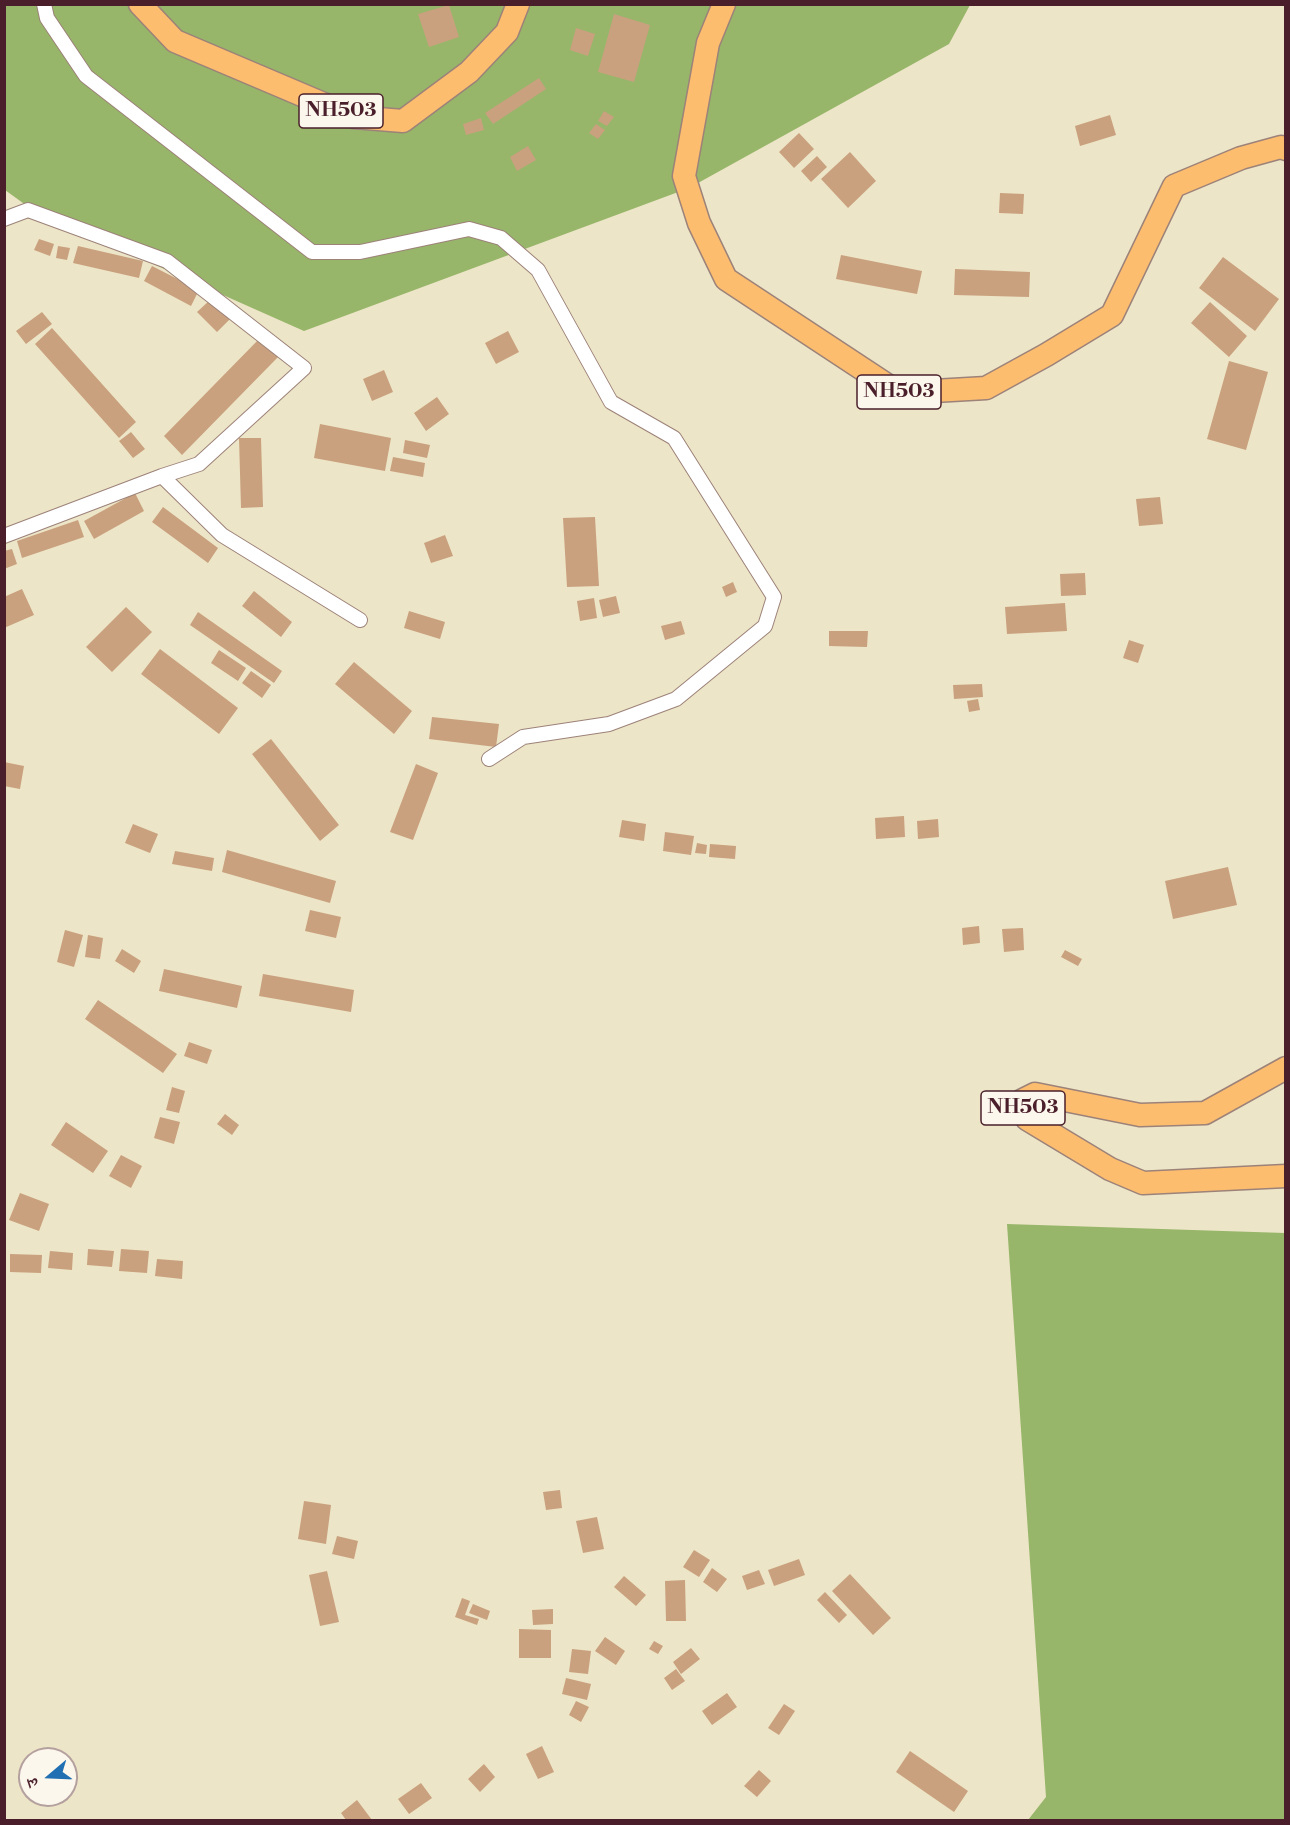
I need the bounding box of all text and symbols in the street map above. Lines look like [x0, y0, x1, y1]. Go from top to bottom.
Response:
road number: NH503 [299, 94, 383, 128]
road number: NH503 [857, 375, 941, 409]
road number: NH503 [981, 1091, 1065, 1125]
north arrow [18, 1747, 78, 1807]
text: उ [22, 1775, 44, 1789]

